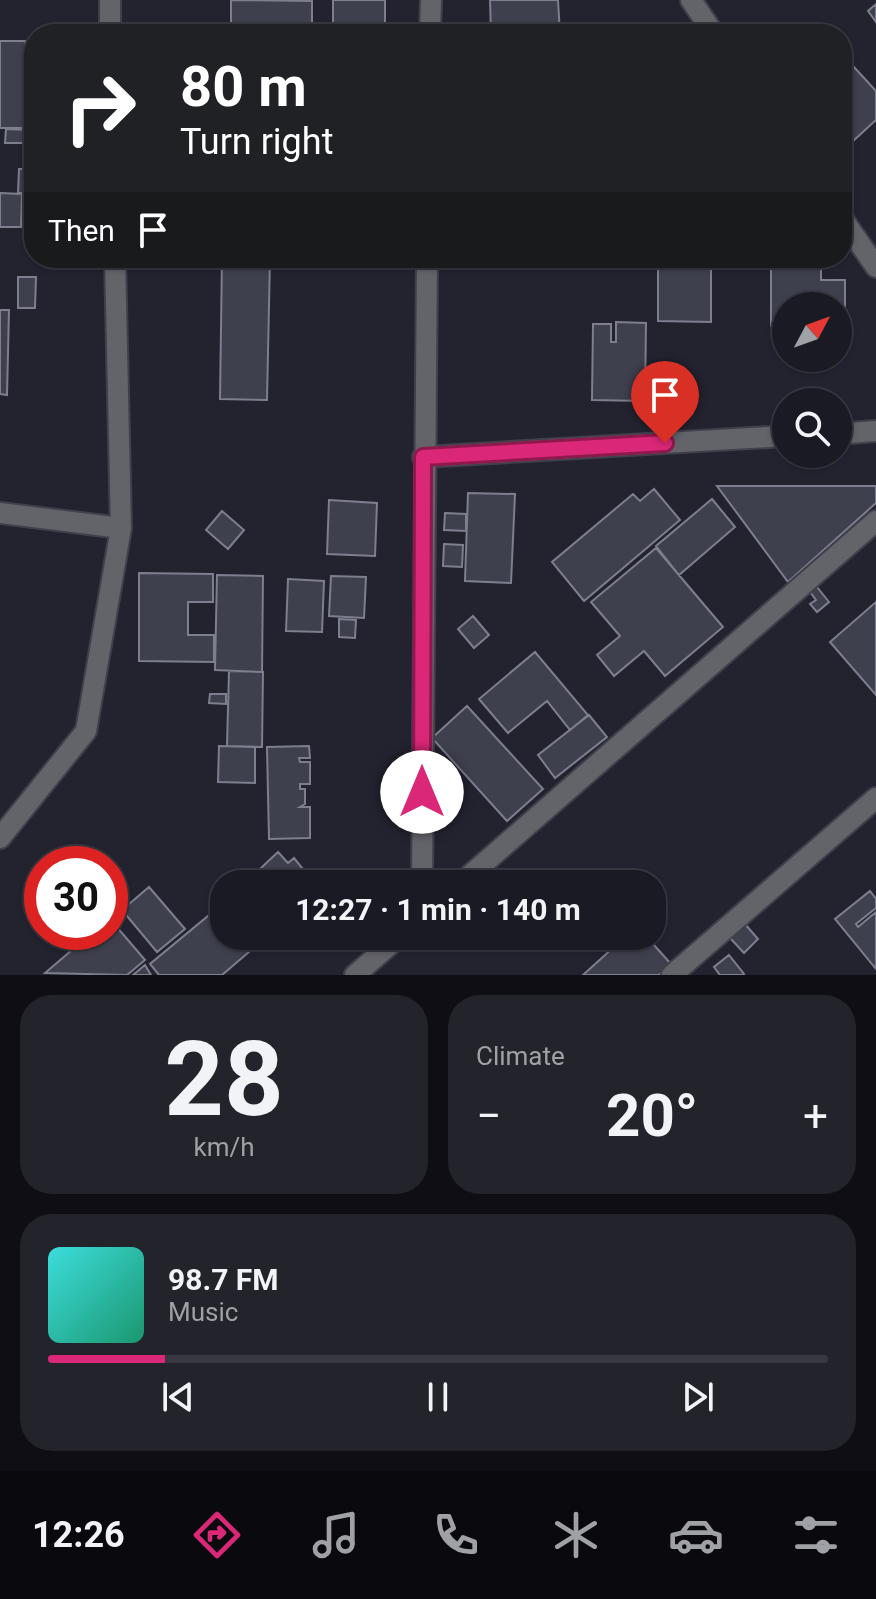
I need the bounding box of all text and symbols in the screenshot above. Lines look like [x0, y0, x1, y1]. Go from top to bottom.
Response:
text: 80 m [180, 54, 307, 120]
icon: right [48, 56, 152, 160]
text: Turn right [180, 121, 333, 163]
icon: arrive [131, 208, 175, 252]
text: Then [48, 213, 115, 248]
north arrow [772, 292, 852, 372]
map controls [772, 292, 852, 468]
pin [631, 361, 699, 443]
icon: arrive [643, 373, 687, 417]
button: search [772, 388, 852, 468]
position arrow [380, 750, 464, 834]
speed limit sign: 30 [24, 846, 128, 950]
text: 12:27 · 1 min · 140 m [295, 892, 581, 927]
text: 28 [164, 1019, 284, 1140]
text: Climate [476, 1041, 565, 1071]
text: 20° [606, 1080, 698, 1151]
text: − [476, 1090, 501, 1142]
text: + [803, 1090, 828, 1142]
text: km/h [193, 1132, 255, 1162]
text: 98.7 FM [168, 1262, 279, 1297]
text: Music [168, 1297, 238, 1327]
icon: previous [156, 1375, 200, 1419]
icon: pause [416, 1375, 460, 1419]
icon: next [676, 1375, 720, 1419]
icon: directions [189, 1507, 245, 1563]
icon: music [308, 1507, 364, 1563]
icon: phone [428, 1507, 484, 1563]
icon: climate [548, 1507, 604, 1563]
icon: car [668, 1507, 724, 1563]
icon: filters [788, 1507, 844, 1563]
text: 12:26 [32, 1514, 125, 1556]

